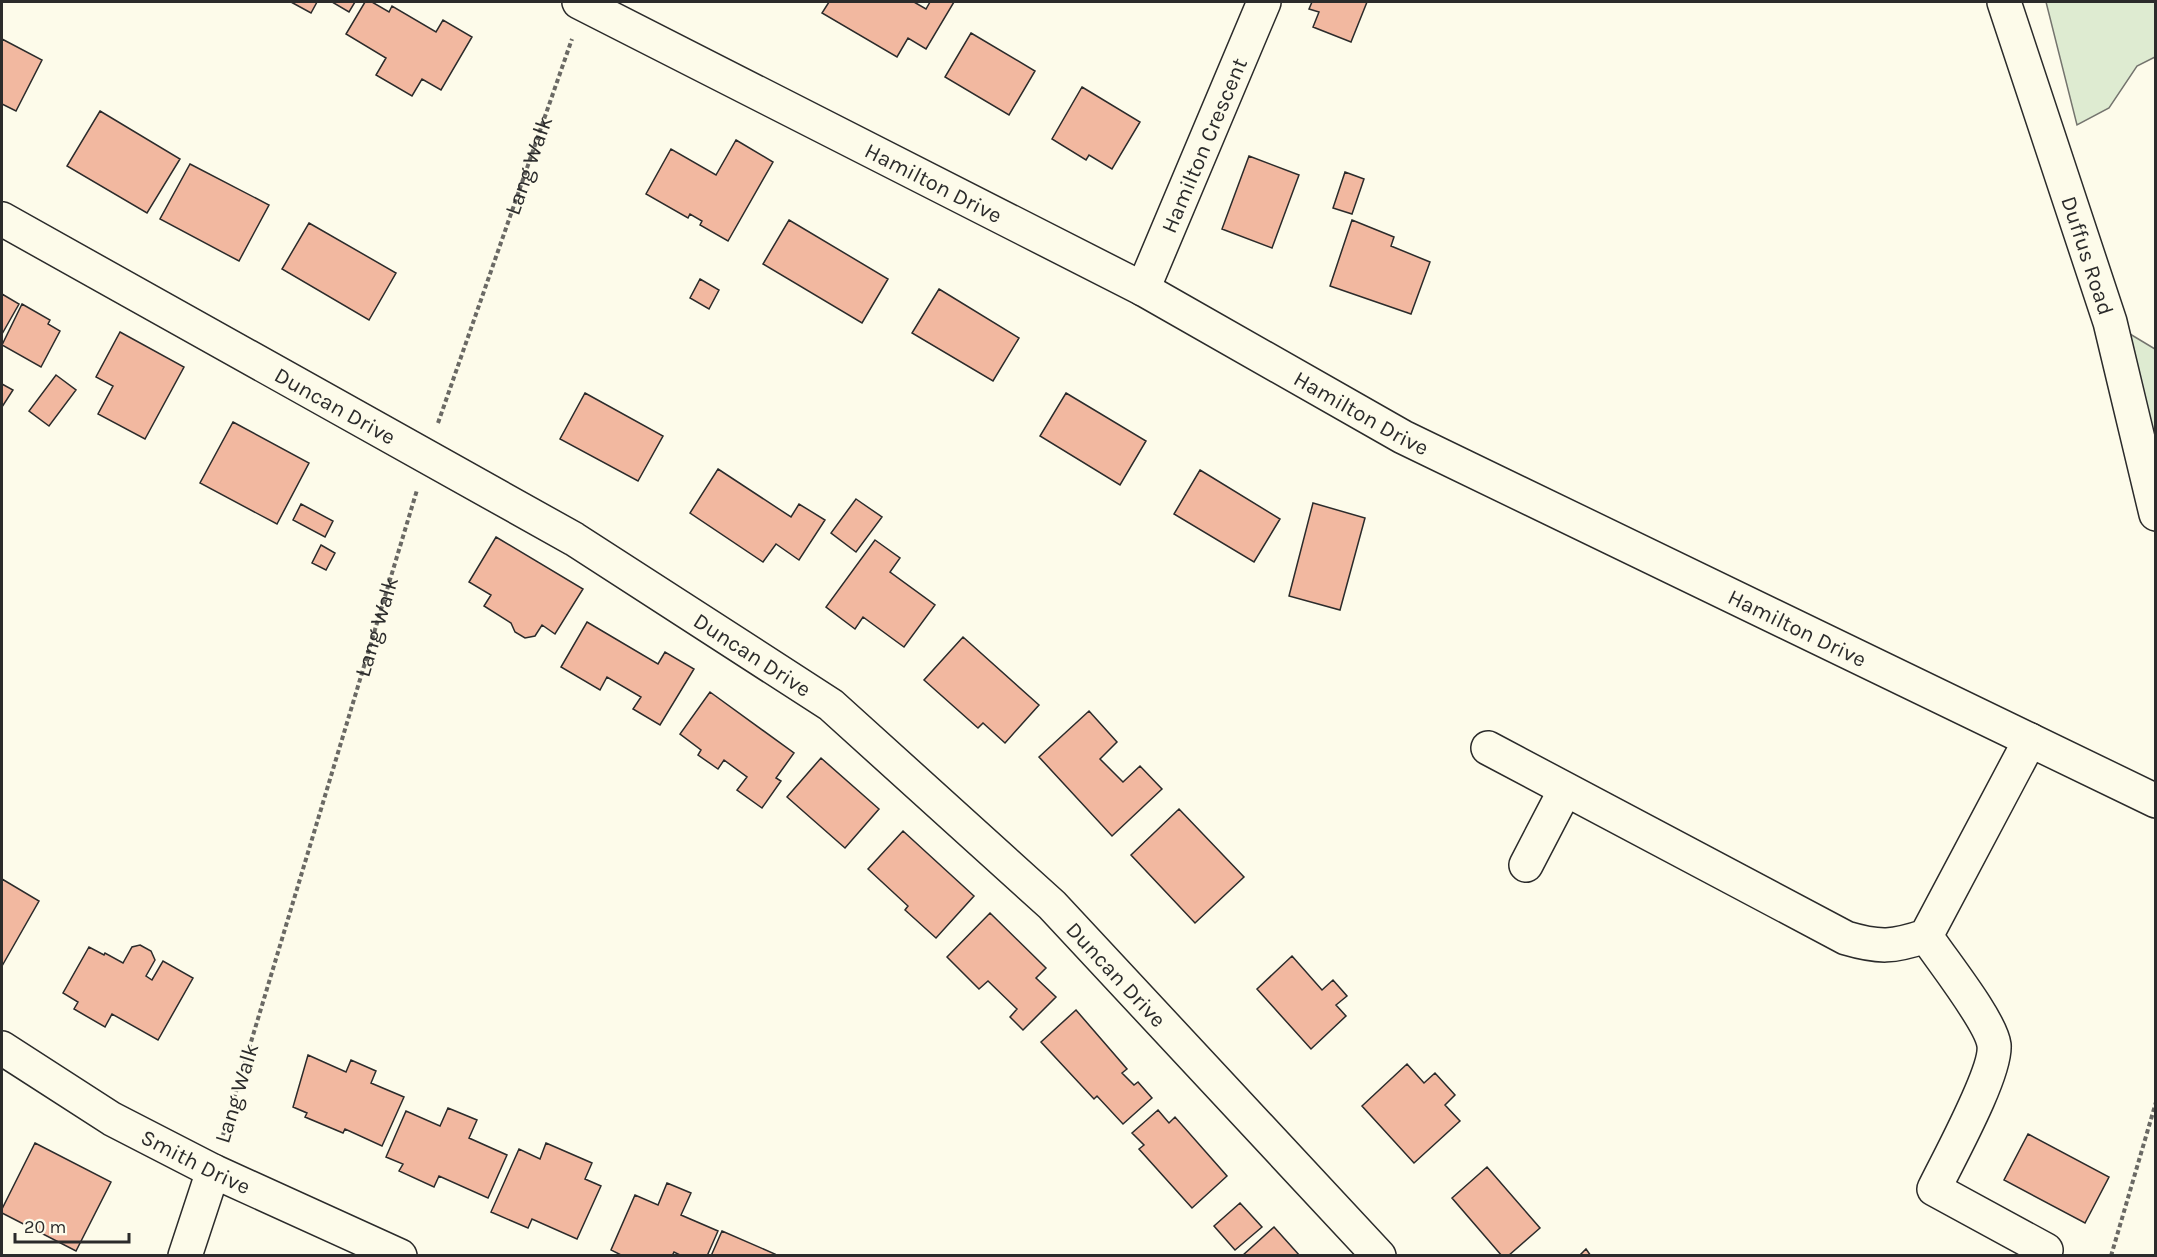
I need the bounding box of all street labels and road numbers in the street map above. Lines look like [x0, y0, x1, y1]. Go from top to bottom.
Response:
street label: Hamilton Crescent [1156, 54, 1253, 237]
street label: Lang Walk [500, 113, 558, 218]
street label: Hamilton Drive [860, 138, 1006, 229]
street label: Duffus Road [2055, 193, 2119, 319]
street label: Duncan Drive [270, 362, 400, 451]
street label: Hamilton Drive [1289, 366, 1433, 461]
street label: Lang Walk [350, 574, 404, 680]
street label: Hamilton Drive [1724, 584, 1870, 673]
street label: Duncan Drive [688, 608, 816, 703]
street label: Duncan Drive [1060, 917, 1171, 1033]
street label: Lang Walk [209, 1040, 264, 1146]
street label: Smith Drive [136, 1124, 254, 1200]

